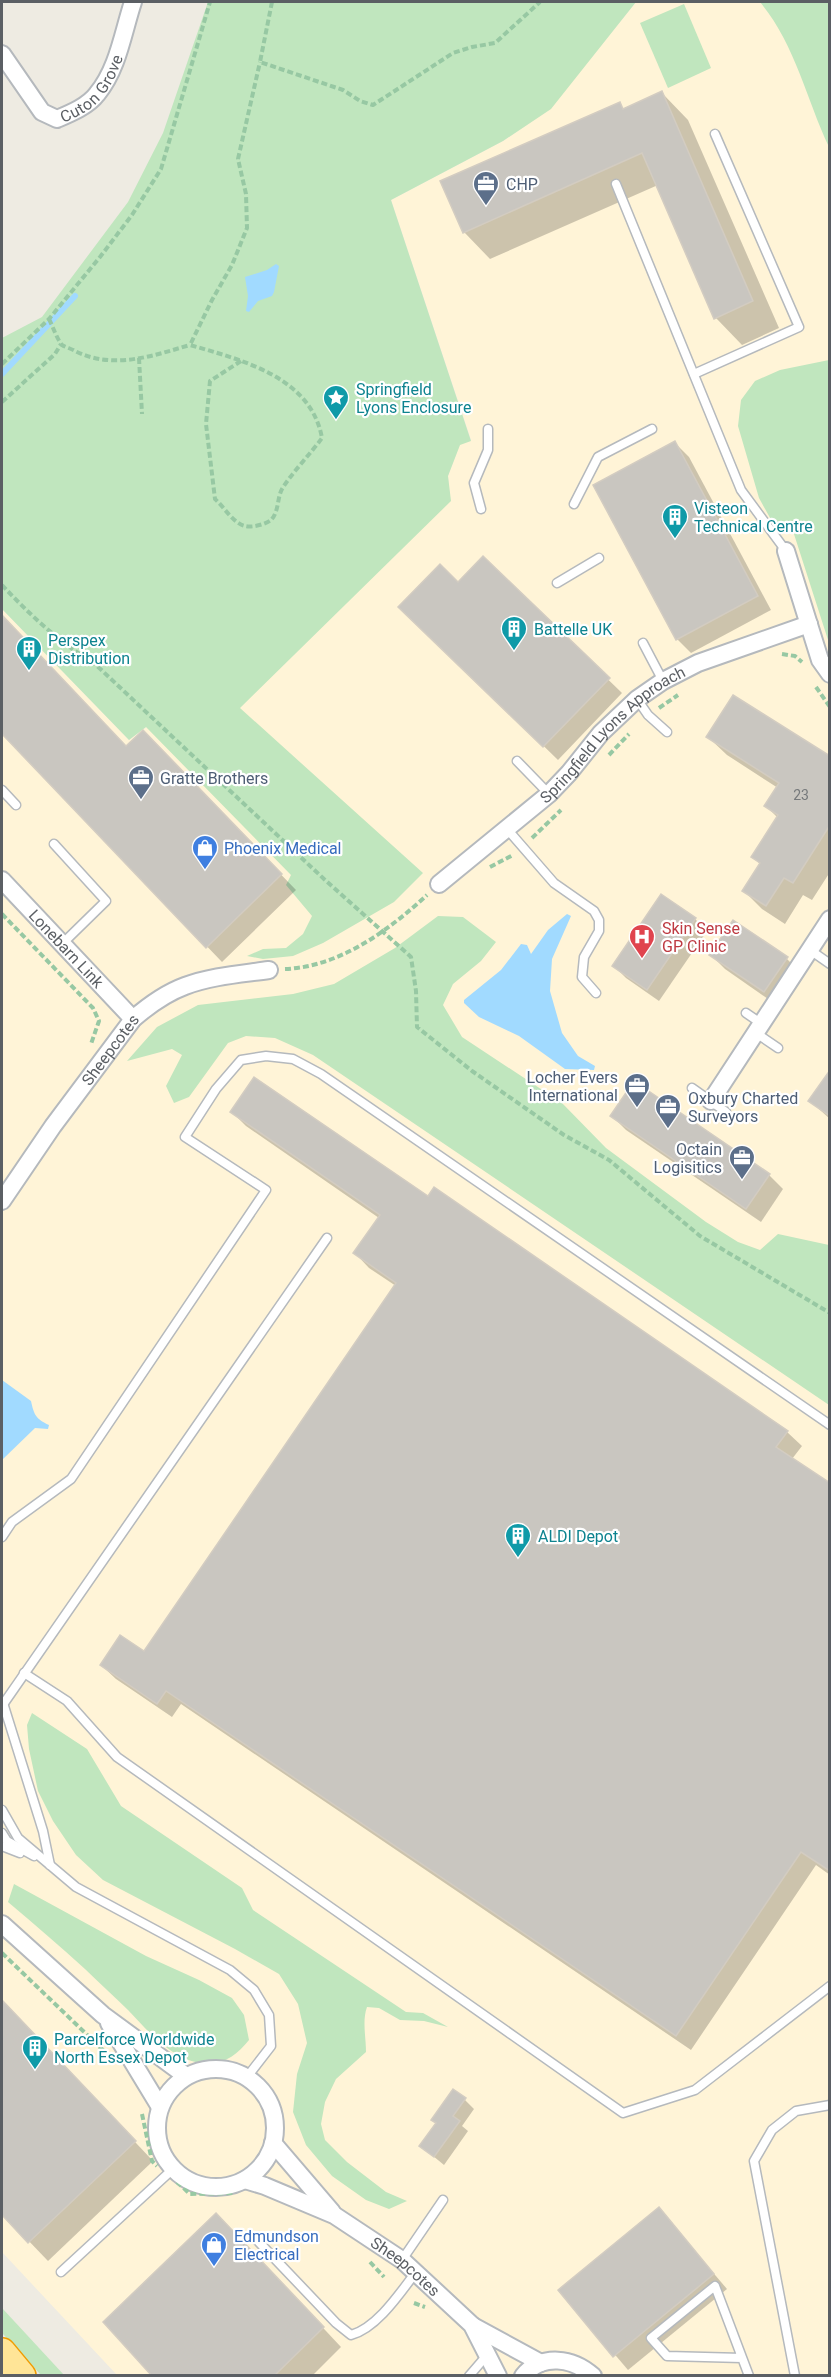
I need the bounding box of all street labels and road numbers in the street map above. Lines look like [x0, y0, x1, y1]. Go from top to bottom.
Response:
street label: Cuton Grove [57, 52, 126, 126]
street label: Springfield Lyons Approach [536, 662, 688, 807]
street label: Lonebarn Link [25, 905, 108, 992]
street label: Sheepcotes [77, 1010, 143, 1089]
street label: Sheepcotes [367, 2233, 444, 2300]

